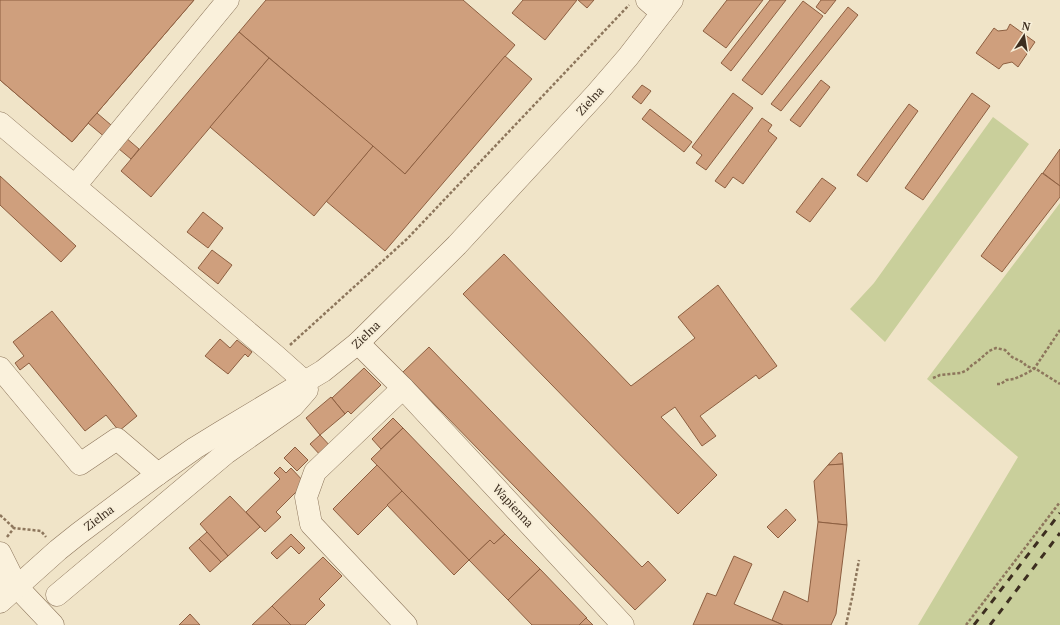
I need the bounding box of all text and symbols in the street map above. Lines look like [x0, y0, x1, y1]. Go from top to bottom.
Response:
north arrow [1004, 16, 1044, 56]
text: N [1021, 19, 1032, 34]
street label: Zielna [573, 83, 607, 118]
street label: Zielna [348, 318, 383, 352]
street label: Wapienna [490, 481, 537, 530]
street label: Zielna [81, 501, 117, 534]

